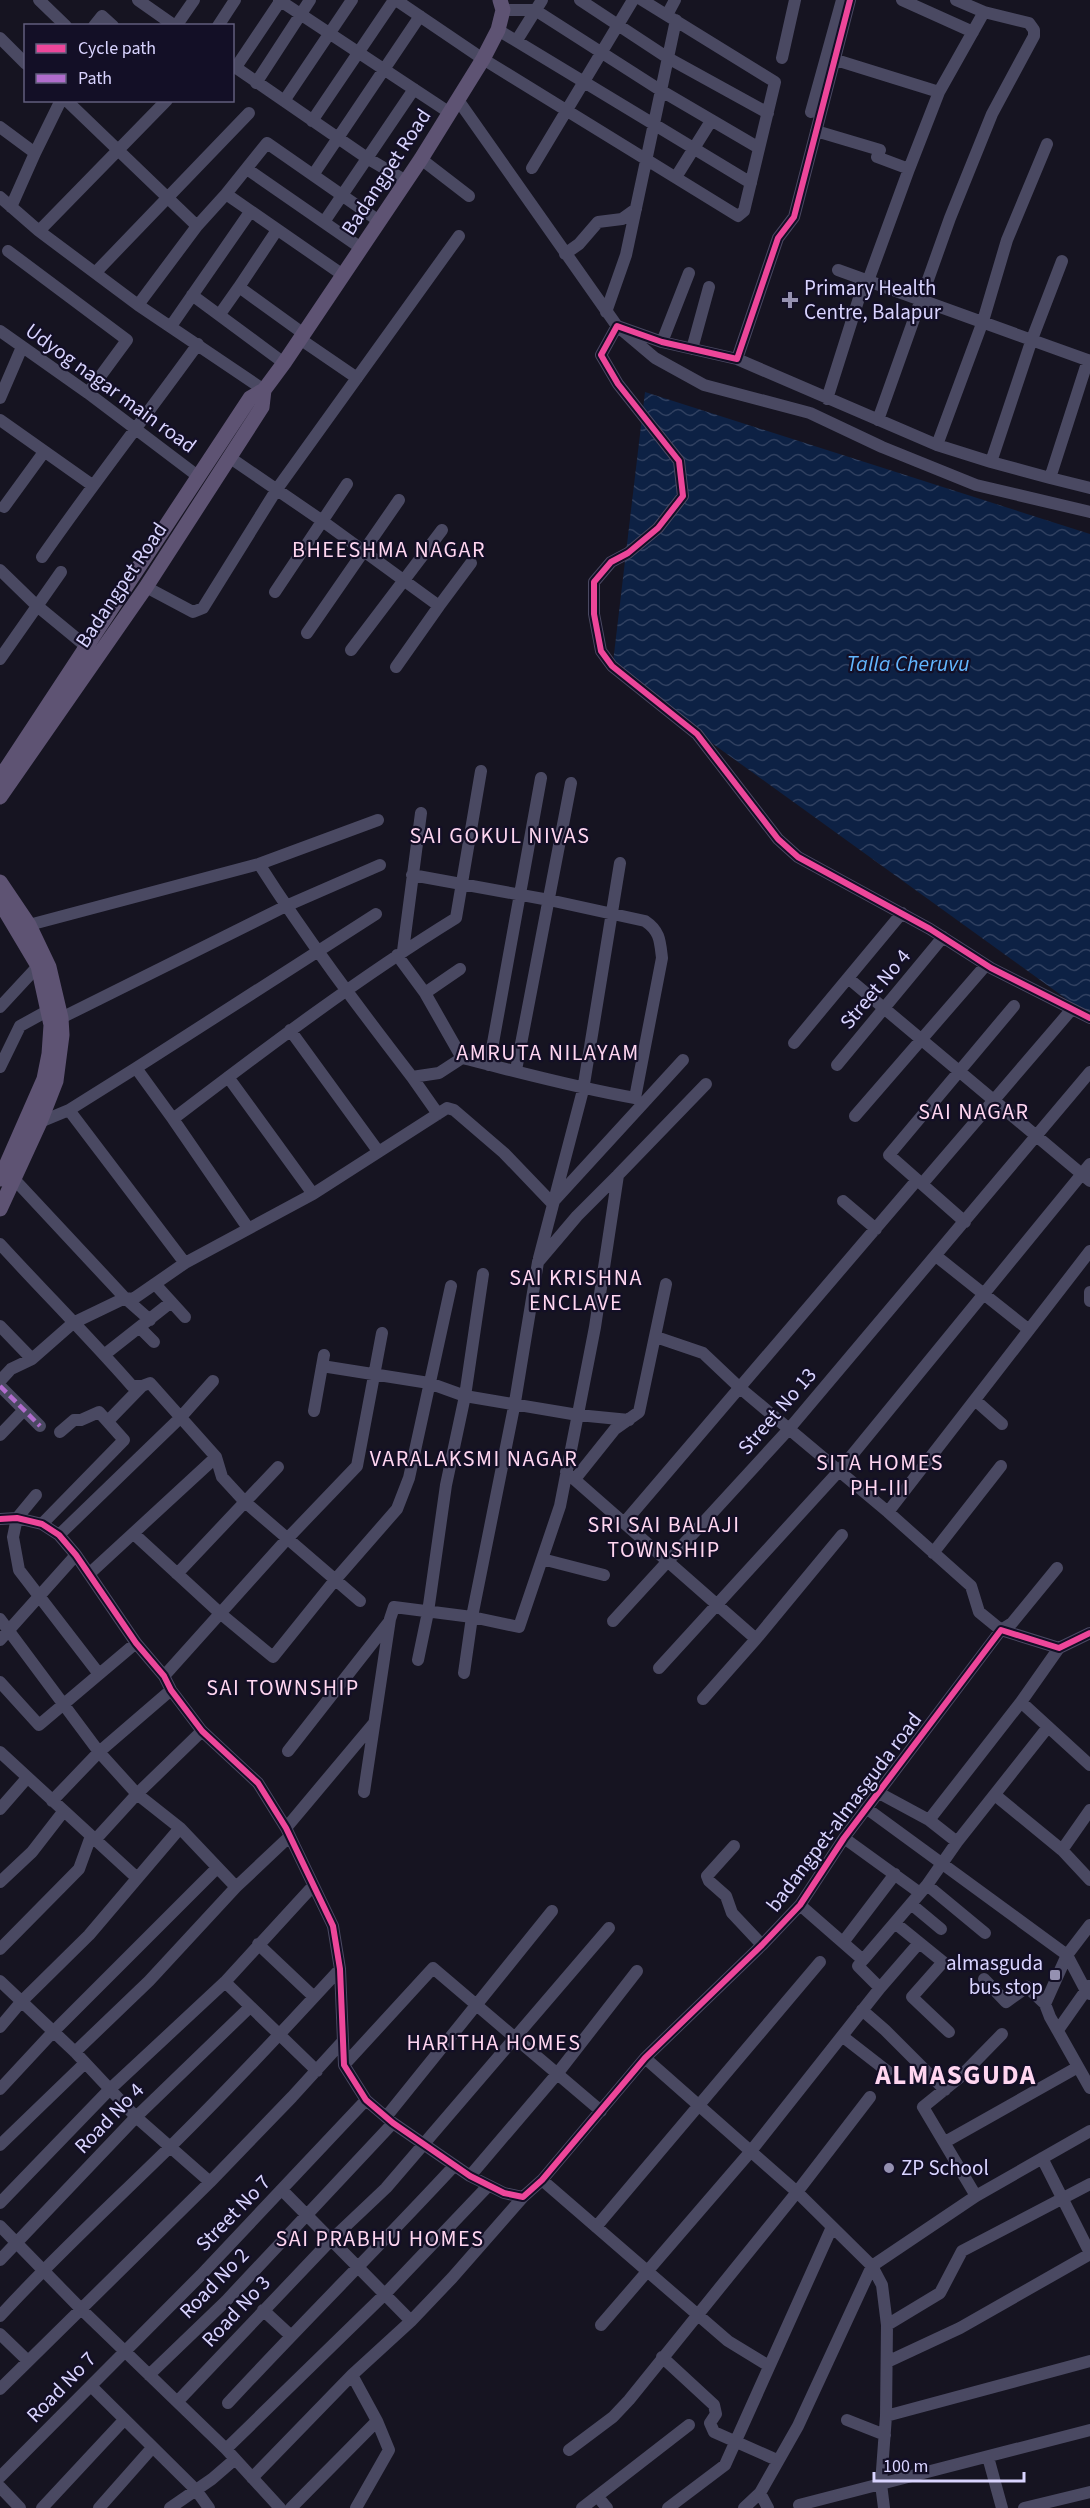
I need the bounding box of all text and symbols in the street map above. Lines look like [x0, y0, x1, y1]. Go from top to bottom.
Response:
legend [24, 24, 234, 102]
text: Cycle path [78, 36, 156, 61]
text: Path [78, 66, 112, 91]
street label: Badangpet Road [334, 103, 438, 241]
place label: Primary Health Centre, Balapur [804, 273, 942, 327]
marker: Primary Health Centre, Balapur [781, 291, 799, 309]
street label: Udyog nagar main road [19, 316, 203, 460]
street label: Badangpet Road [68, 516, 174, 654]
district label: BHEESHMA NAGAR [292, 534, 486, 566]
water label: Talla Cheruvu [846, 648, 970, 680]
district label: SAI GOKUL NIVAS [409, 820, 591, 852]
street label: Street No 4 [833, 942, 917, 1036]
district label: AMRUTA NILAYAM [456, 1037, 640, 1069]
district label: SAI NAGAR [918, 1096, 1030, 1128]
district label: SAI KRISHNA ENCLAVE [509, 1262, 643, 1319]
street label: Street No 13 [731, 1361, 823, 1461]
district label: VARALAKSMI NAGAR [370, 1443, 578, 1475]
district label: SITA HOMES PH-III [816, 1447, 944, 1504]
district label: SRI SAI BALAJI TOWNSHIP [587, 1509, 741, 1566]
district label: SAI TOWNSHIP [206, 1672, 360, 1704]
street label: badangpet-almasguda road [759, 1706, 929, 1918]
place label: almasguda bus stop [946, 1948, 1043, 2002]
marker: almasguda bus stop [1048, 1968, 1062, 1982]
district label: HARITHA HOMES [407, 2027, 581, 2059]
district label: ALMASGUDA [874, 2056, 1037, 2095]
street label: Road No 4 [67, 2076, 151, 2160]
place label: ZP School [901, 2153, 989, 2183]
marker: ZP School [882, 2161, 896, 2175]
street label: Street No 7 [189, 2168, 277, 2258]
district label: SAI PRABHU HOMES [276, 2223, 484, 2255]
street label: Road No 2 [172, 2241, 256, 2325]
street label: Road No 3 [195, 2268, 277, 2354]
street label: Road No 7 [19, 2345, 103, 2429]
scale bar [874, 2445, 1024, 2483]
text: 100 m [883, 2454, 928, 2479]

